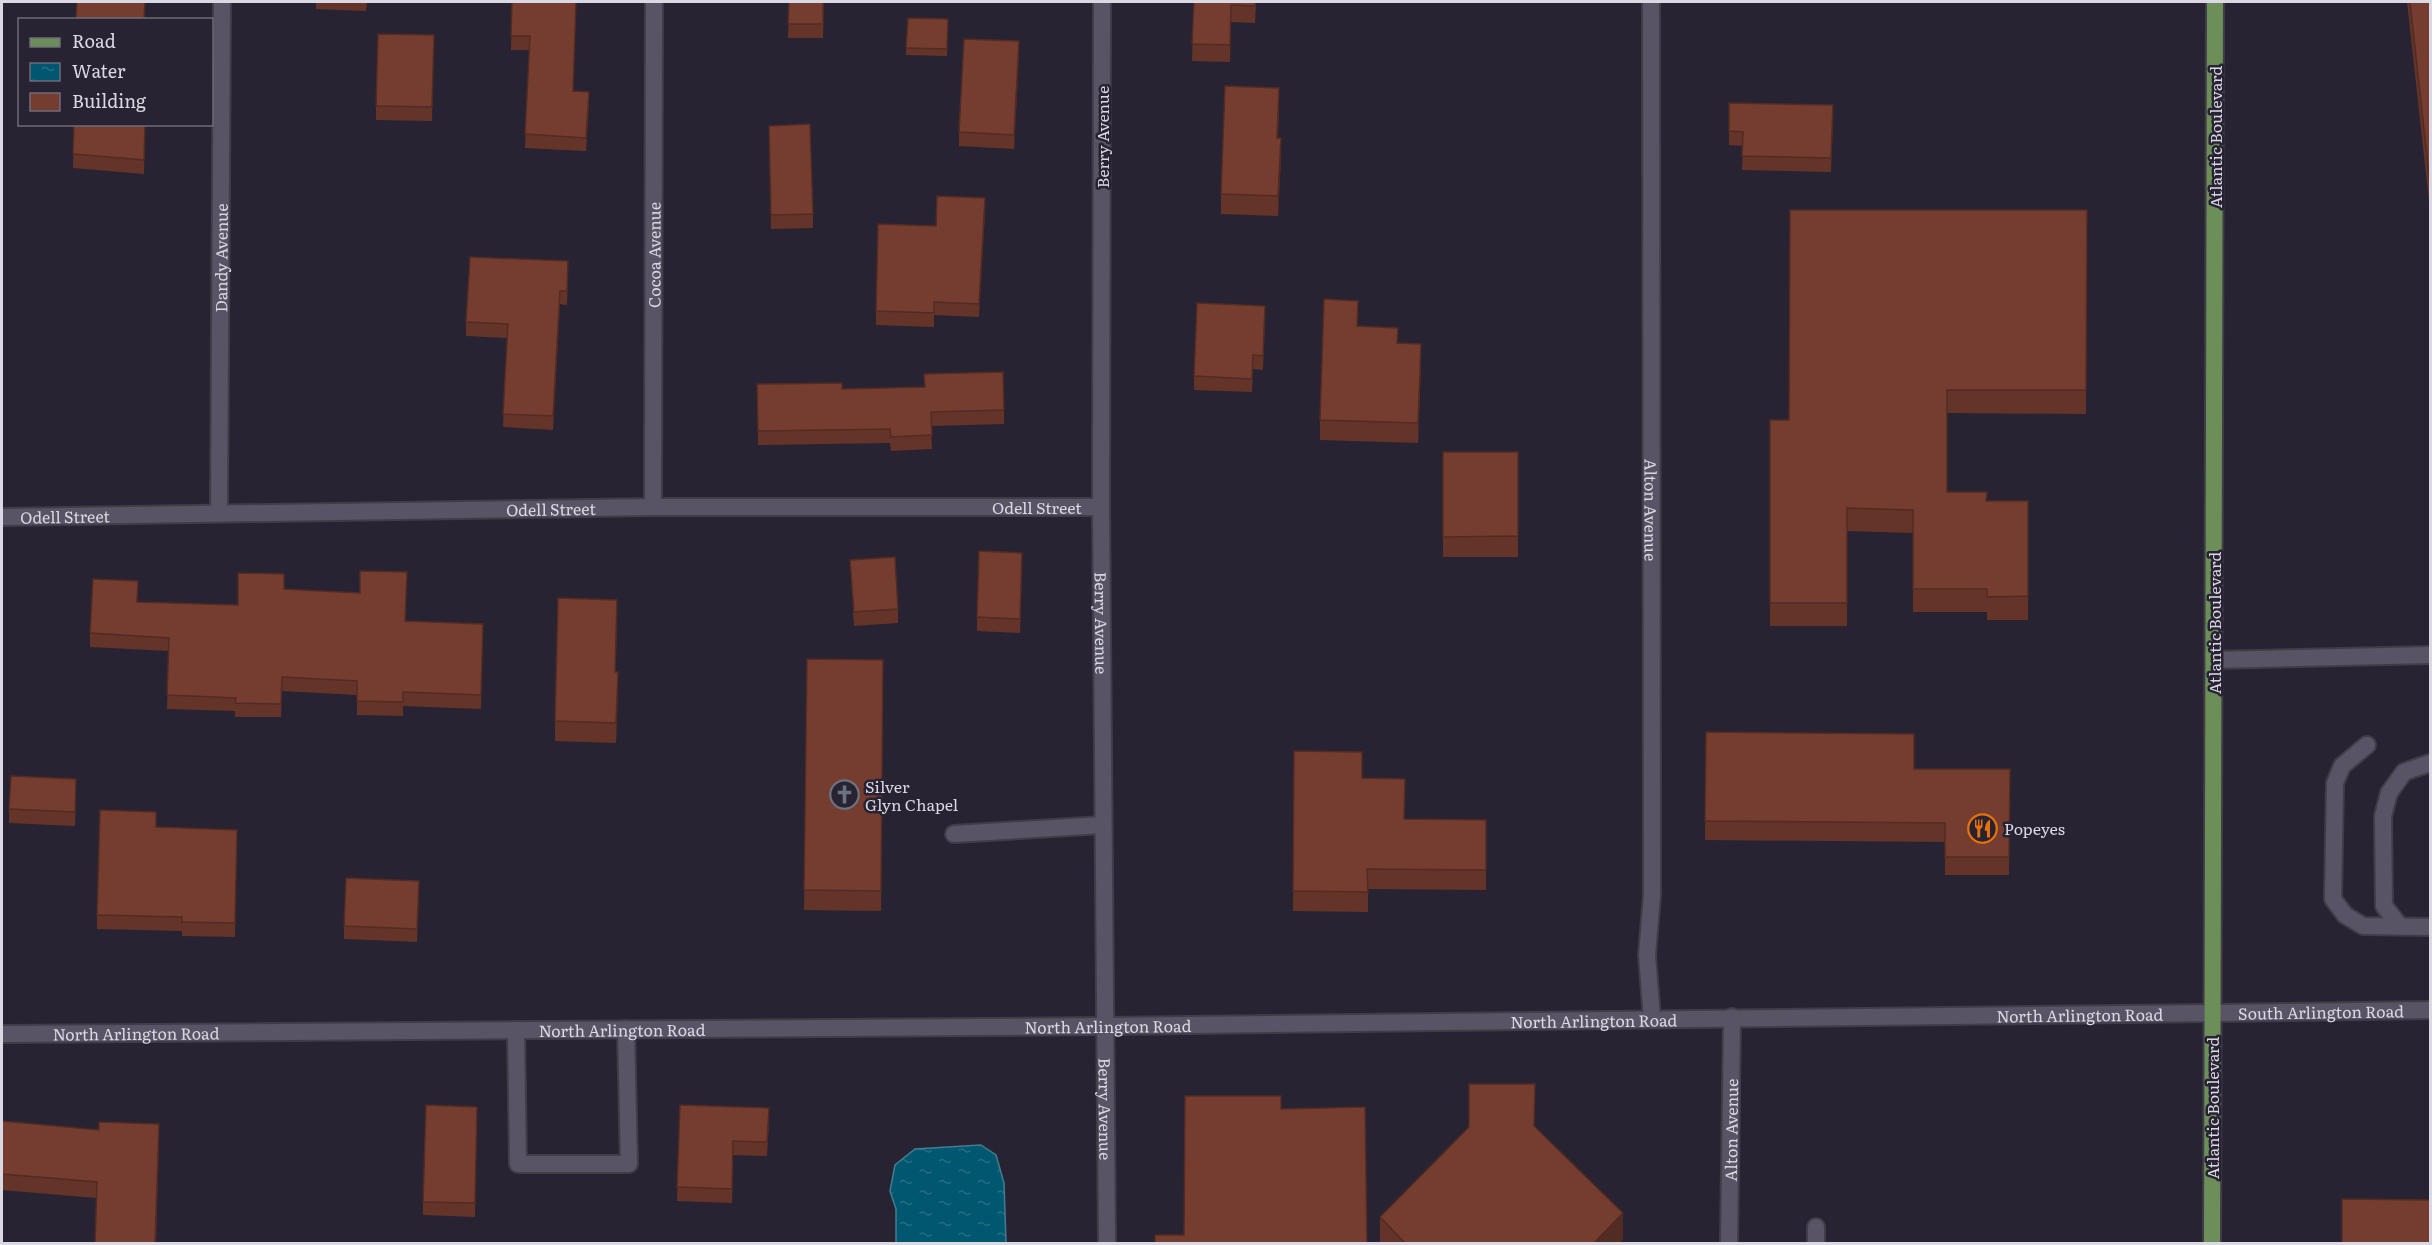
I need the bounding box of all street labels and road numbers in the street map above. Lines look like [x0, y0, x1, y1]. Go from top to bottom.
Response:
street label: Atlantic Boulevard [2203, 66, 2227, 208]
street label: Berry Avenue [1090, 86, 1114, 188]
street label: Cocoa Avenue [641, 202, 666, 308]
street label: Dandy Avenue [208, 203, 233, 313]
street label: Alton Avenue [1640, 459, 1664, 561]
street label: Odell Street [992, 495, 1082, 519]
street label: Odell Street [506, 496, 596, 521]
street label: Odell Street [20, 503, 111, 529]
street label: Atlantic Boulevard [2202, 552, 2226, 694]
street label: Berry Avenue [1090, 572, 1114, 674]
street label: South Arlington Road [2238, 998, 2404, 1025]
street label: North Arlington Road [1996, 1002, 2164, 1028]
street label: North Arlington Road [1510, 1007, 1678, 1033]
street label: North Arlington Road [1024, 1013, 1192, 1039]
street label: North Arlington Road [538, 1017, 706, 1042]
street label: North Arlington Road [53, 1020, 220, 1046]
street label: Atlantic Boulevard [2200, 1037, 2224, 1179]
street label: Berry Avenue [1093, 1058, 1118, 1160]
street label: Alton Avenue [1718, 1079, 1743, 1181]

